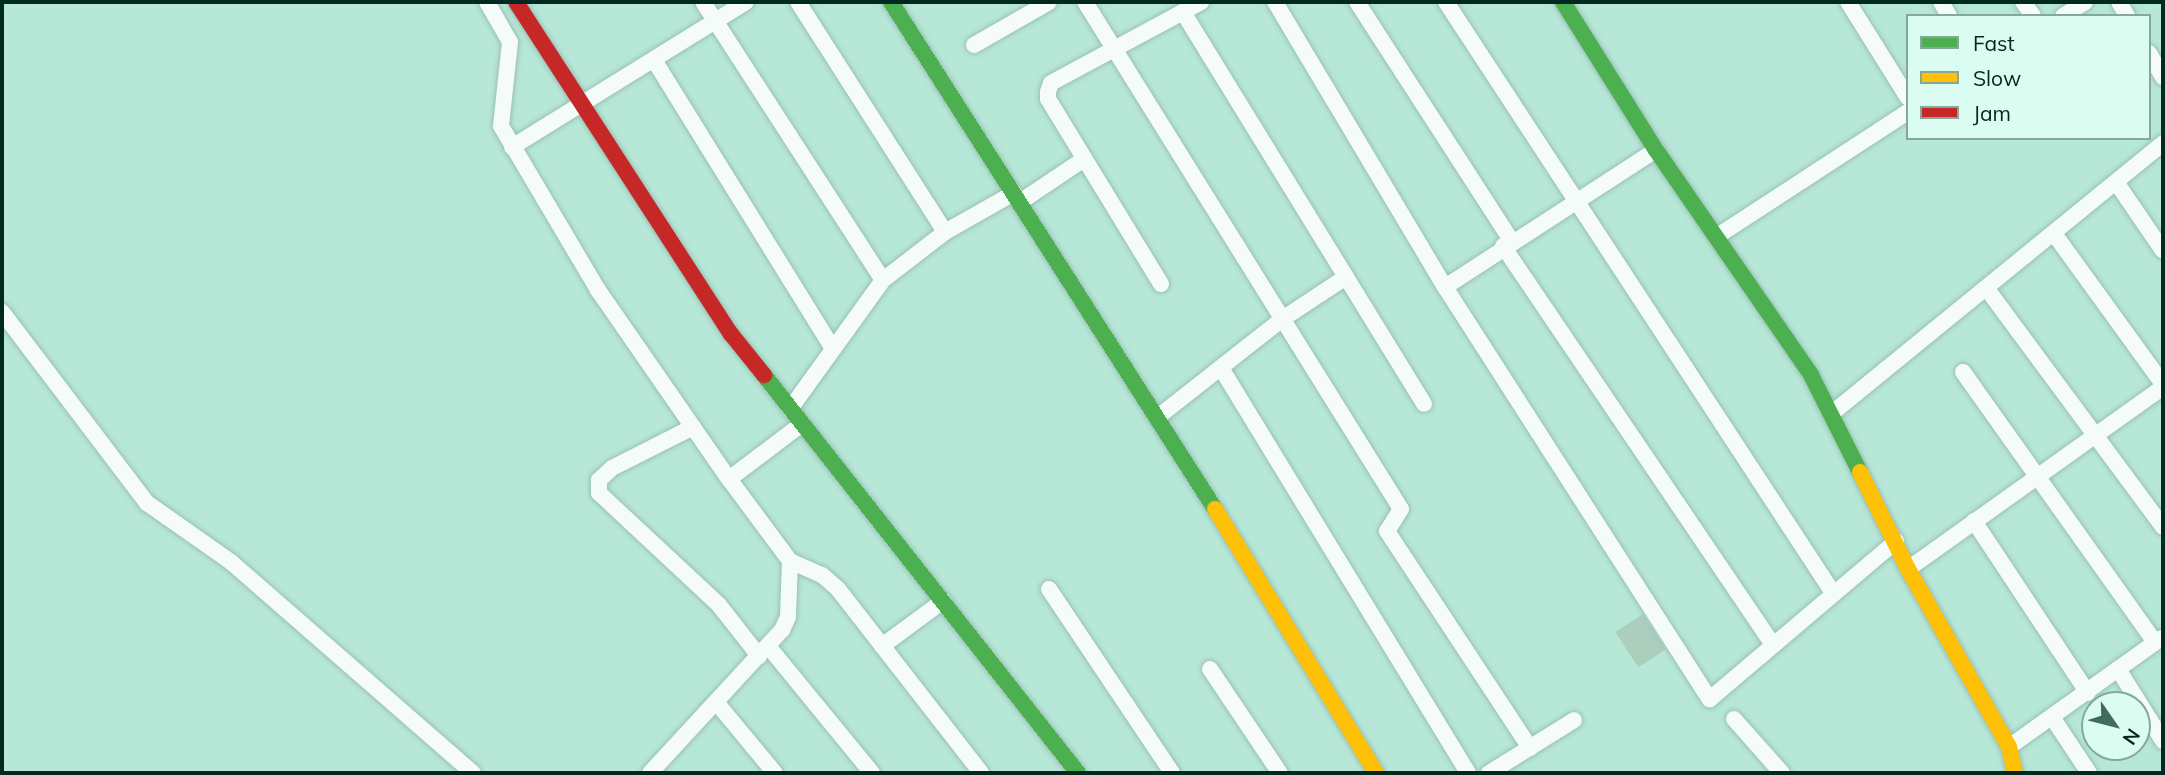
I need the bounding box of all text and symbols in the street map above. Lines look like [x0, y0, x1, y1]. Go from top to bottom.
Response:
legend [1906, 14, 2151, 140]
text: Fast [1973, 30, 2015, 56]
text: Slow [1973, 65, 2021, 91]
text: Jam [1973, 100, 2011, 126]
north arrow [2081, 691, 2151, 761]
text: N [2118, 724, 2146, 750]

